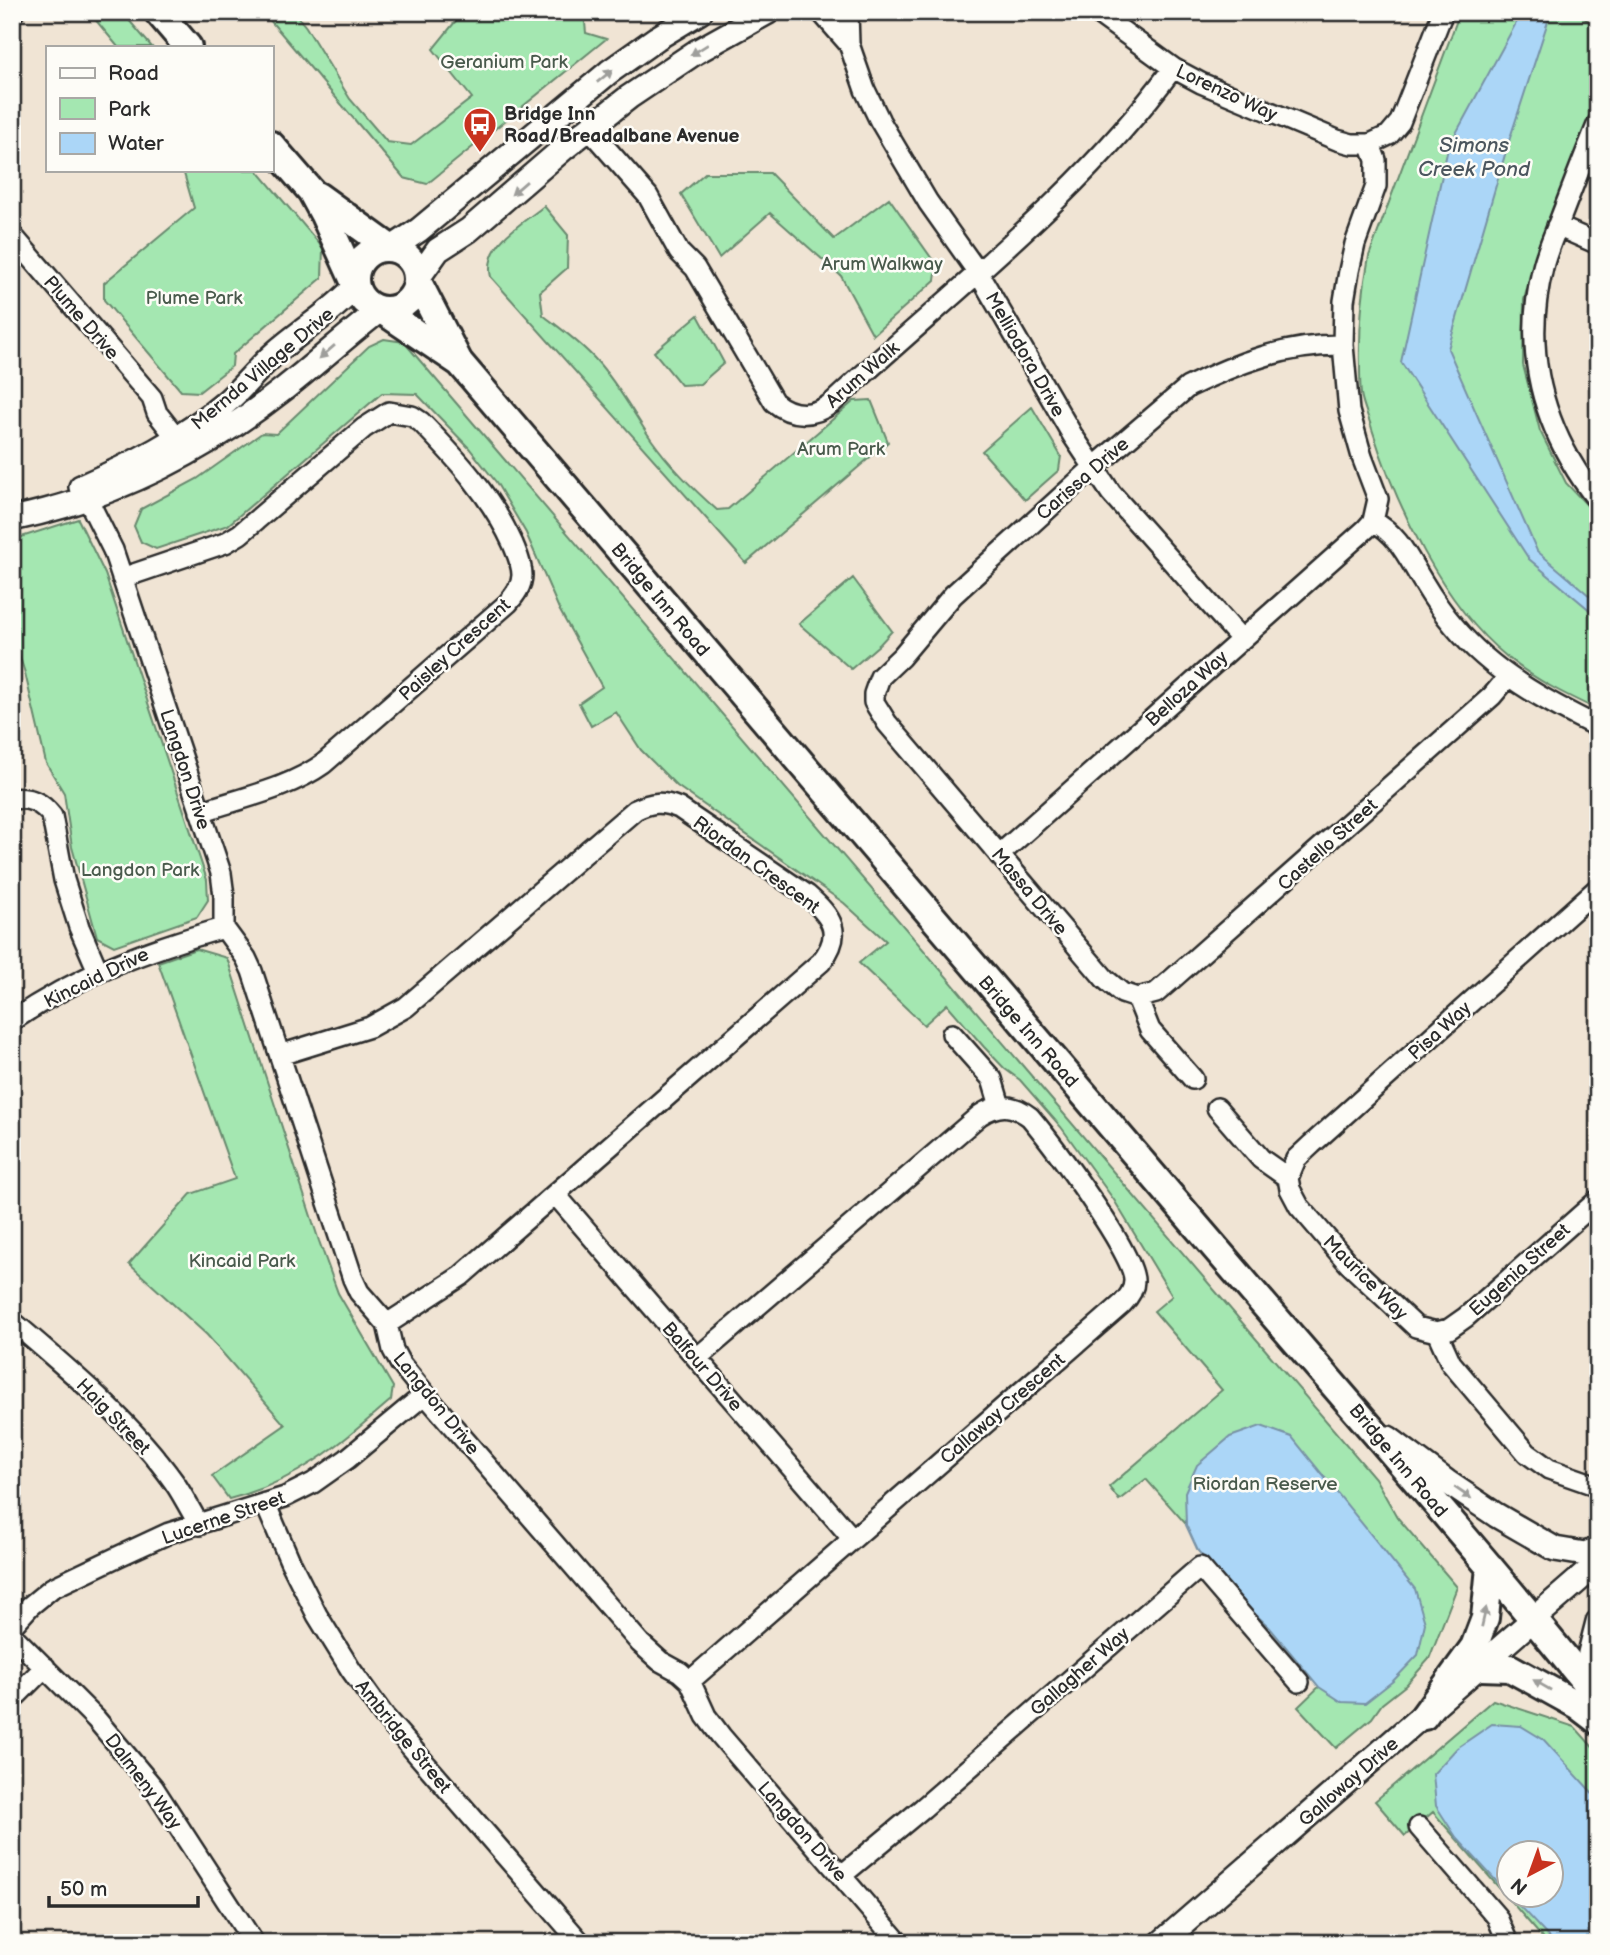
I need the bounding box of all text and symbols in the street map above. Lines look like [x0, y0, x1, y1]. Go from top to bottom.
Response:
one-way arrow [690, 44, 709, 57]
legend [46, 46, 273, 172]
park label: Geranium Park [440, 51, 568, 74]
street label: Lorenzo Way [1172, 60, 1281, 127]
text: Road [108, 61, 159, 86]
one-way arrow [596, 69, 613, 84]
text: Park [108, 97, 151, 122]
place label: Bridge Inn Road/Breadalbane Avenue [504, 103, 740, 148]
bus stop icon: Bridge Inn Road/Breadalbane Avenue [461, 105, 499, 154]
text: Water [108, 131, 164, 156]
water label: Simons Creek Pond [1418, 133, 1531, 182]
one-way arrow [510, 180, 527, 195]
park label: Arum Walkway [821, 253, 943, 276]
street label: Plume Drive [38, 271, 124, 365]
park label: Plume Park [146, 287, 243, 310]
street label: Melliodora Drive [980, 288, 1070, 421]
street label: Mernda Village Drive [187, 303, 339, 435]
street label: Arum Walk [822, 337, 905, 413]
one-way arrow [318, 344, 335, 359]
street label: Carissa Drive [1032, 433, 1134, 526]
park label: Arum Park [797, 438, 886, 461]
street label: Bridge Inn Road [606, 539, 714, 661]
street label: Paisley Crescent [395, 594, 516, 706]
street label: Belloza Way [1141, 646, 1233, 732]
street label: Langdon Drive [154, 706, 215, 832]
street label: Castello Street [1273, 794, 1383, 896]
street label: Riordan Crescent [688, 811, 824, 919]
street label: Massa Drive [986, 844, 1072, 940]
park label: Langdon Park [81, 859, 200, 882]
street label: Kincaid Drive [41, 943, 153, 1014]
street label: Bridge Inn Road [973, 971, 1083, 1093]
street label: Pisa Way [1404, 997, 1476, 1065]
street label: Eugenia Street [1465, 1219, 1575, 1321]
street label: Maurice Way [1318, 1231, 1412, 1326]
park label: Kincaid Park [189, 1250, 296, 1273]
street label: Balfour Drive [657, 1318, 747, 1416]
street label: Langdon Drive [388, 1348, 484, 1460]
street label: Callaway Crescent [936, 1349, 1070, 1470]
street label: Haig Street [71, 1374, 155, 1460]
street label: Bridge Inn Road [1344, 1400, 1452, 1522]
park label: Riordan Reserve [1192, 1473, 1338, 1496]
one-way arrow [1454, 1486, 1473, 1499]
street label: Lucerne Street [159, 1487, 288, 1550]
one-way arrow [1479, 1606, 1490, 1628]
street label: Gallagher Way [1026, 1623, 1134, 1721]
street label: Ambridge Street [350, 1675, 456, 1799]
one-way arrow [1533, 1679, 1552, 1691]
street label: Dalmeny Way [99, 1730, 186, 1835]
street label: Galloway Drive [1294, 1733, 1404, 1832]
street label: Langdon Drive [752, 1777, 852, 1887]
north arrow [1494, 1840, 1564, 1910]
scale bar [49, 1864, 198, 1908]
text: N [1507, 1872, 1533, 1899]
text: 50 m [60, 1877, 107, 1902]

